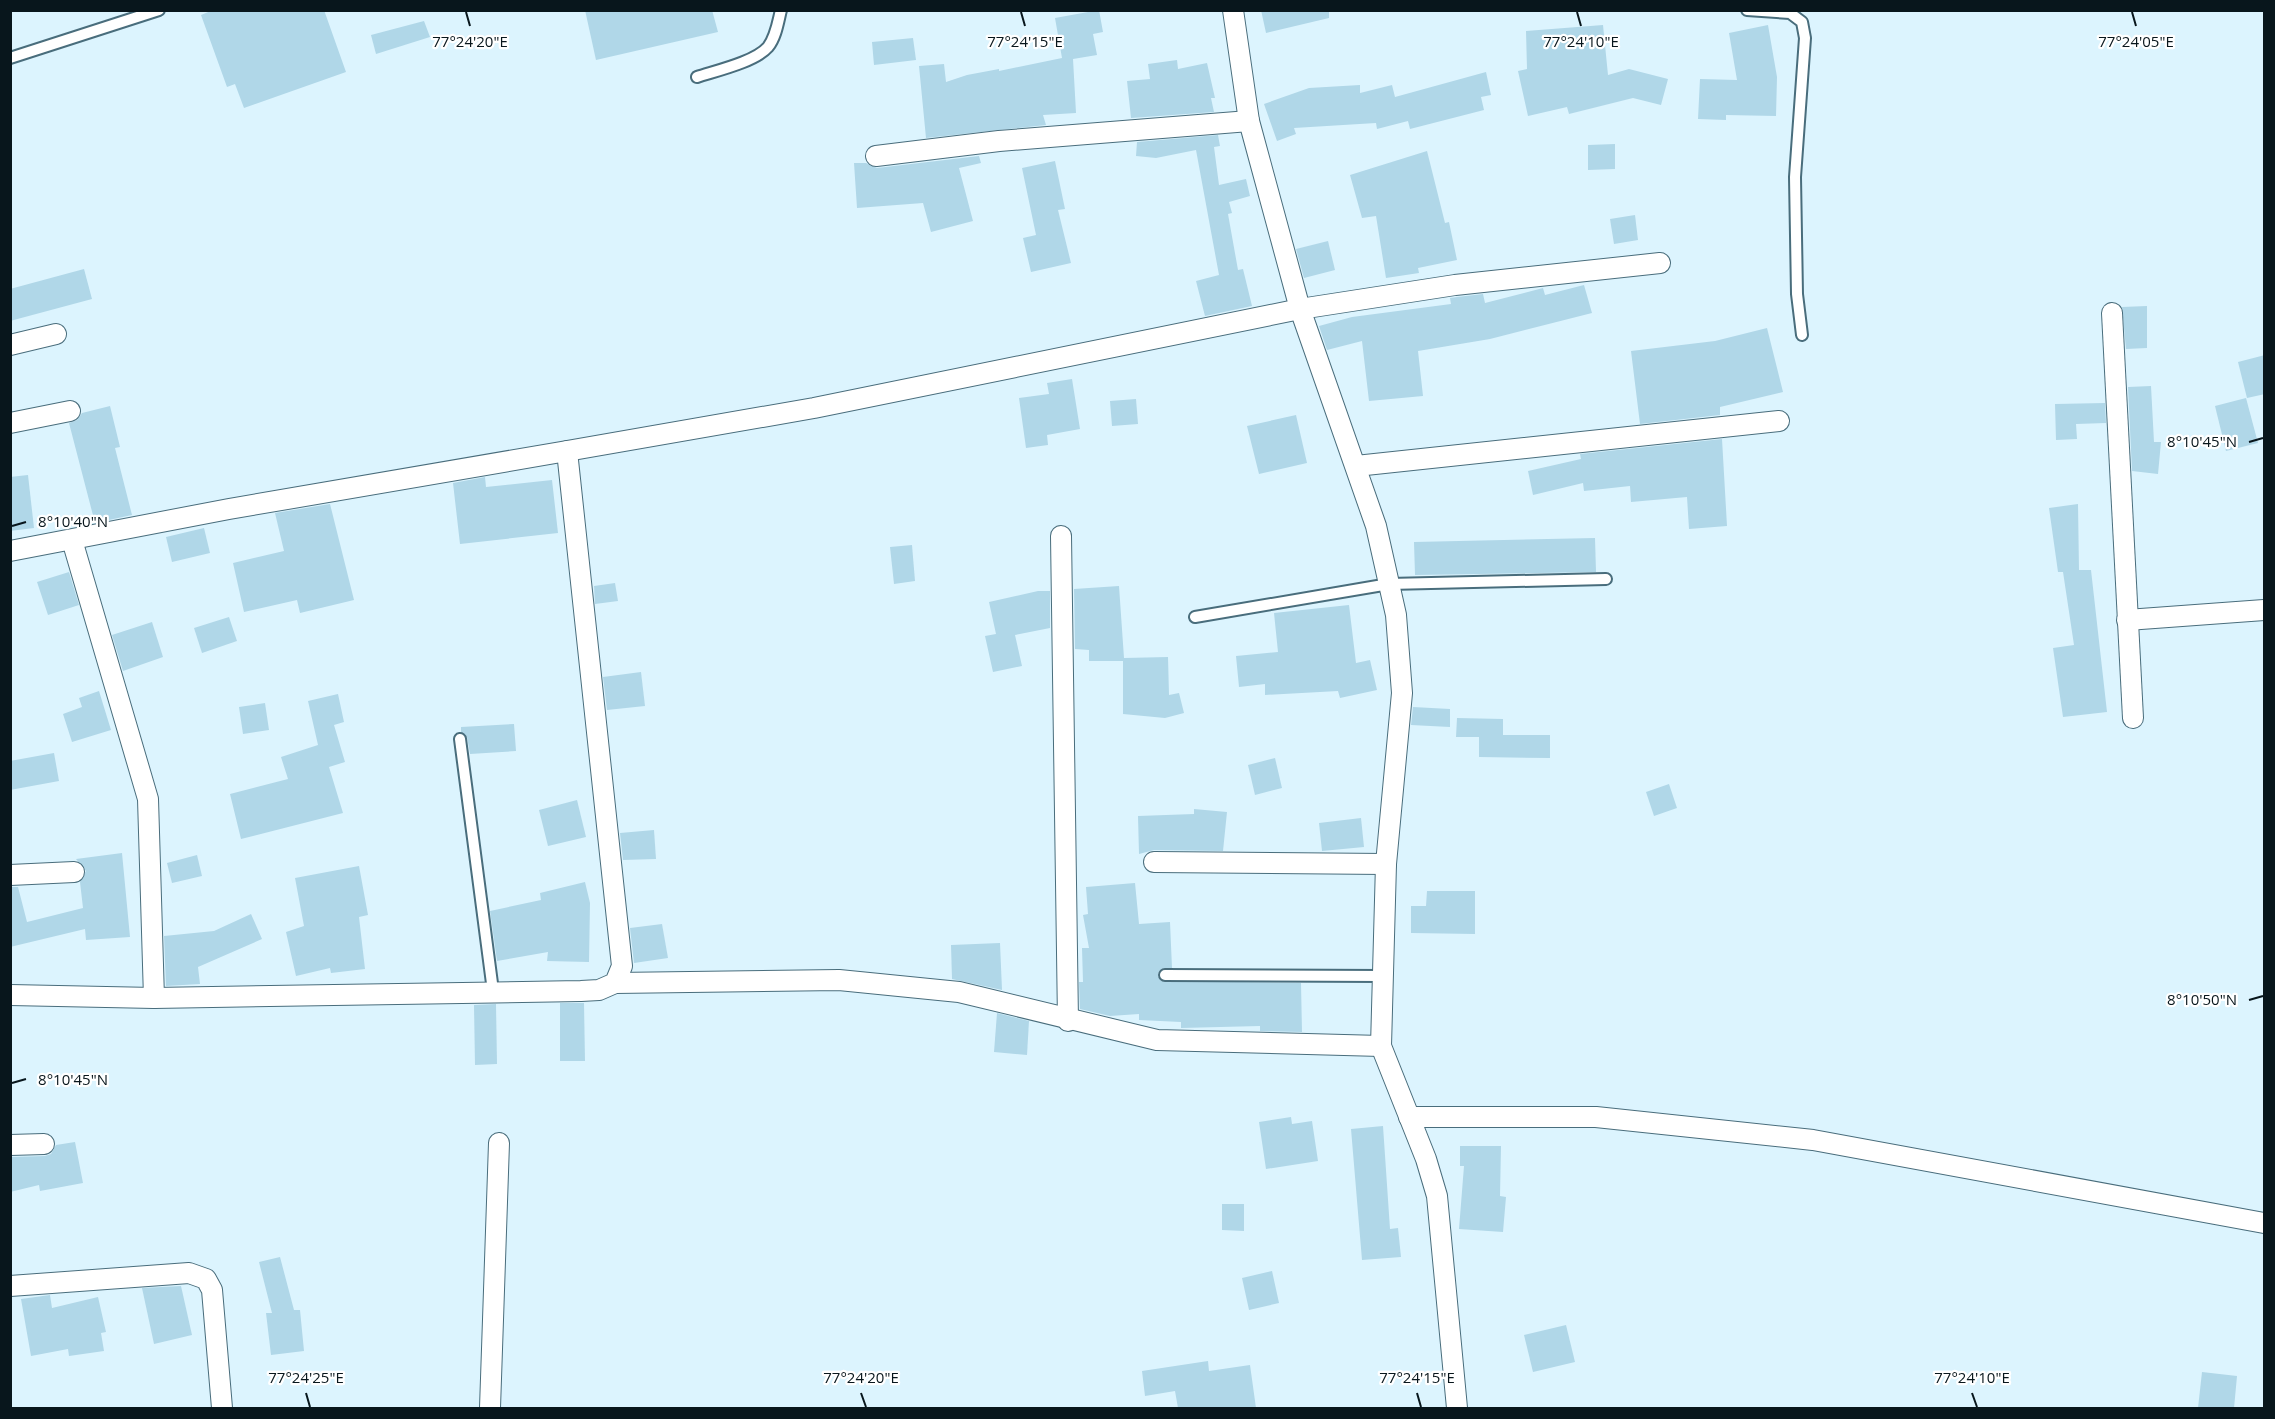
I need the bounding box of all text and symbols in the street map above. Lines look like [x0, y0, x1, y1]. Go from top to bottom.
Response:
text: 77°24'20"E [432, 31, 508, 51]
text: 77°24'15"E [987, 31, 1063, 51]
text: 77°24'10"E [1543, 31, 1619, 51]
text: 77°24'05"E [2098, 31, 2174, 51]
text: 8°10'45"N [2167, 431, 2237, 451]
text: 8°10'40"N [38, 511, 108, 531]
text: 8°10'50"N [2167, 989, 2237, 1009]
text: 8°10'45"N [38, 1069, 108, 1089]
text: 77°24'25"E [268, 1367, 344, 1387]
text: 77°24'20"E [823, 1367, 899, 1387]
text: 77°24'15"E [1379, 1367, 1455, 1387]
text: 77°24'10"E [1934, 1367, 2010, 1387]

